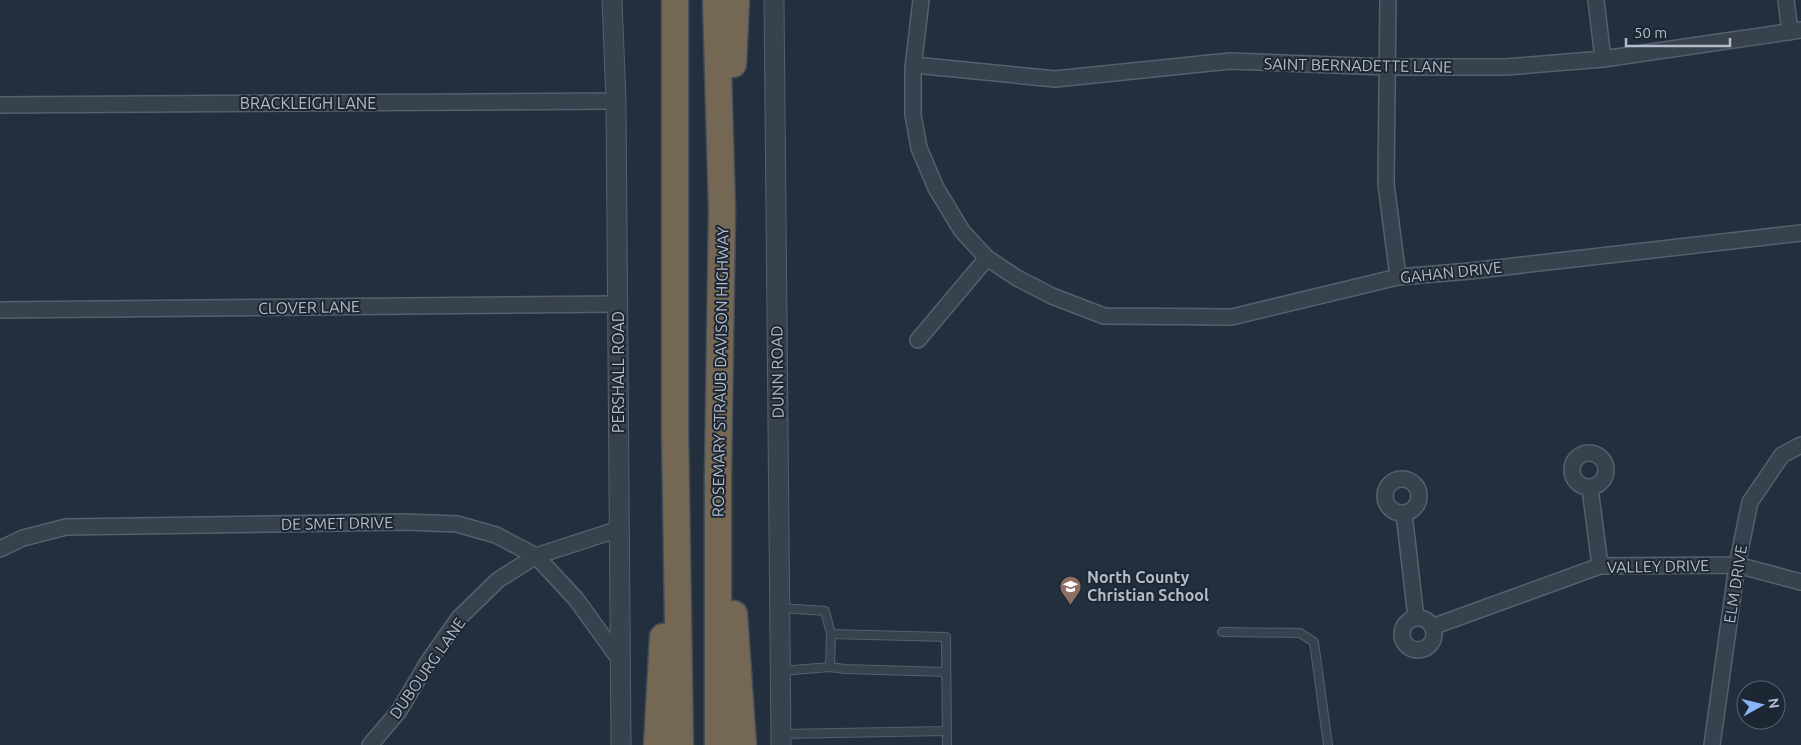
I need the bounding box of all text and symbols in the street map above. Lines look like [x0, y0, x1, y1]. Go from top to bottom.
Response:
scale bar [1626, 15, 1730, 47]
text: 50 m [1634, 24, 1667, 41]
street label: SAINT BERNADETTE LANE [1264, 54, 1452, 76]
street label: BRACKLEIGH LANE [240, 94, 376, 112]
street label: ROSEMARY STRAUB DAVISON HIGHWAY [708, 226, 732, 517]
street label: GAHAN DRIVE [1399, 258, 1503, 286]
street label: CLOVER LANE [258, 297, 360, 317]
street label: PERSHALL ROAD [609, 311, 627, 433]
street label: DUNN ROAD [767, 326, 787, 418]
street label: DE SMET DRIVE [281, 513, 393, 533]
street label: ELM DRIVE [1720, 543, 1750, 625]
street label: VALLEY DRIVE [1607, 556, 1709, 576]
place label: North County Christian School [1087, 568, 1209, 604]
school or university icon: North County Christian School [1059, 574, 1083, 605]
street label: DUBOURG LANE [385, 614, 469, 722]
north arrow [1736, 680, 1786, 730]
text: N [1765, 697, 1783, 709]

